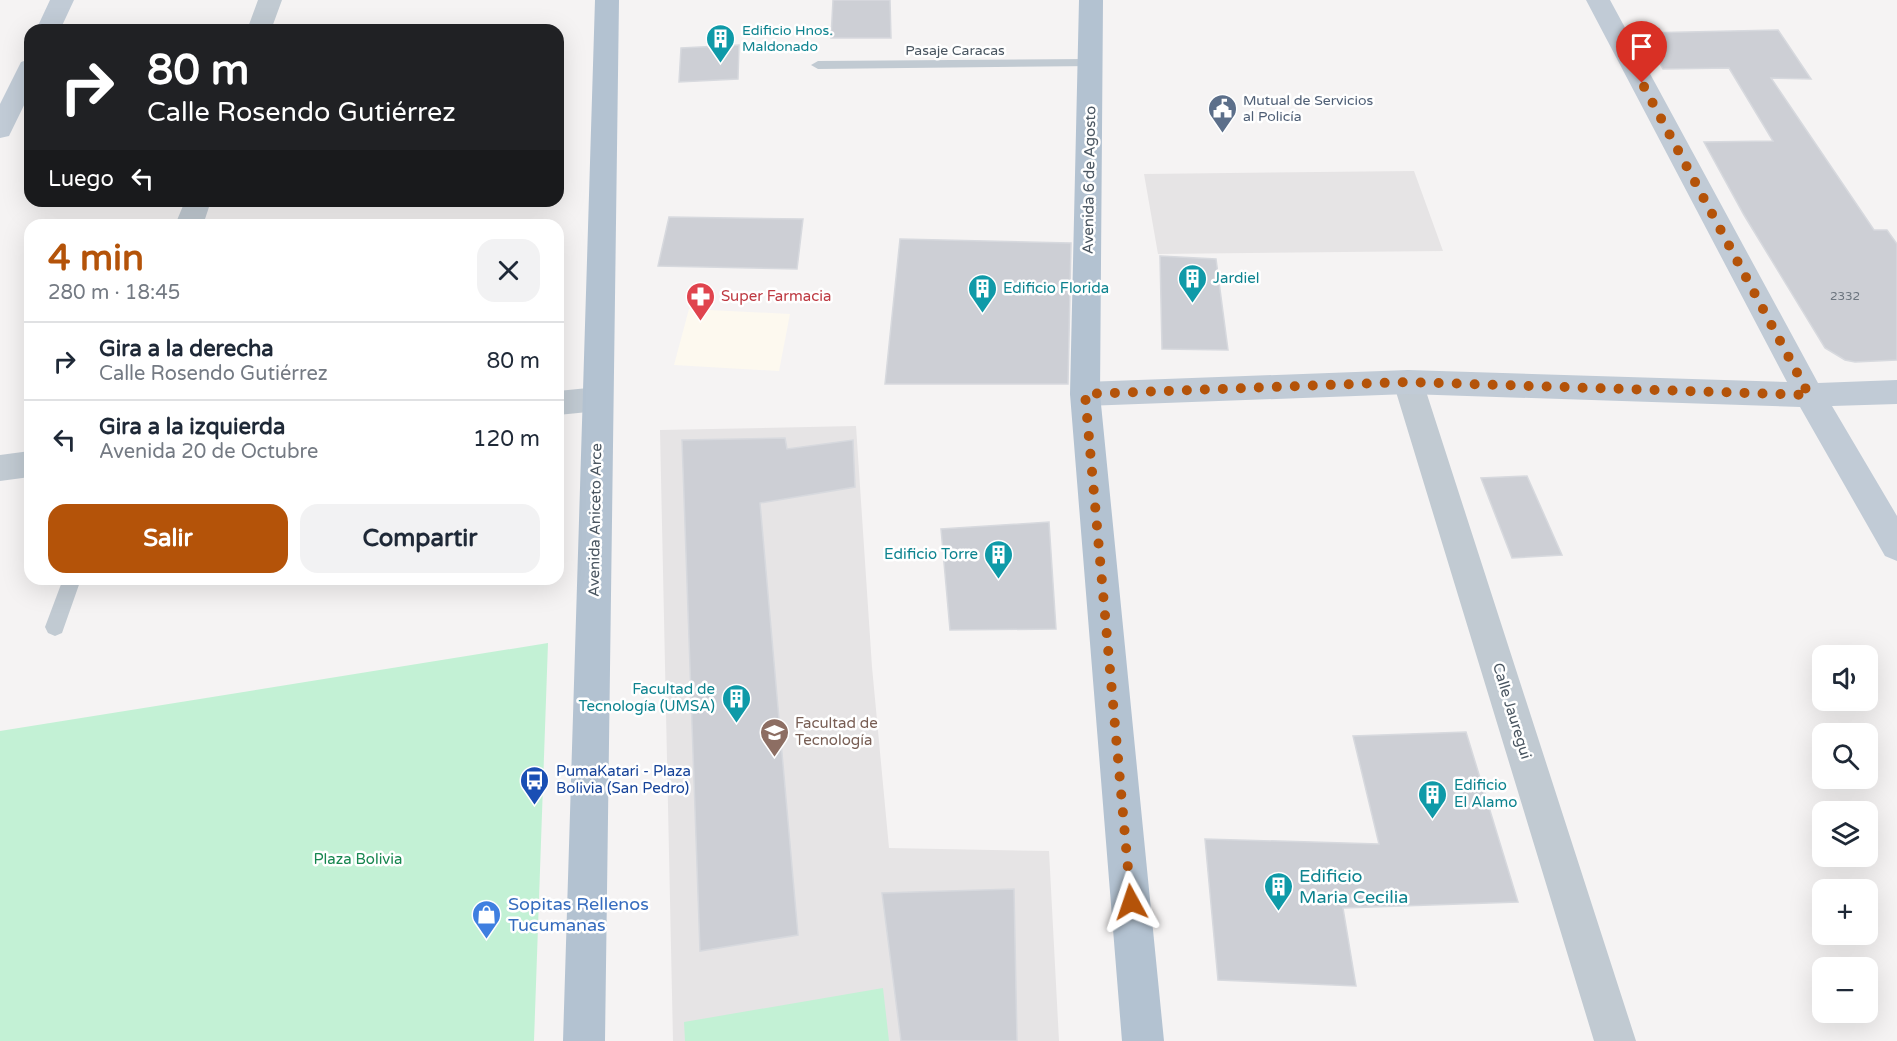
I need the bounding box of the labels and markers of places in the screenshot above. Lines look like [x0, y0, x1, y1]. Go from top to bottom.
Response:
pin [1616, 21, 1667, 83]
building icon: Edificio Hnos. Maldonado [705, 22, 737, 64]
place label: Edificio Hnos. Maldonado [742, 22, 833, 55]
public building icon: Mutual de Servicios al Policía [1206, 92, 1238, 134]
place label: Mutual de Servicios al Policía [1243, 92, 1373, 125]
building icon: Jardiel [1176, 262, 1208, 304]
place label: Jardiel [1213, 269, 1259, 287]
building icon: Edificio Florida [966, 272, 998, 314]
place label: Edificio Florida [1003, 279, 1109, 297]
pharmacy icon: Super Farmacia [684, 280, 716, 322]
place label: Super Farmacia [721, 287, 831, 305]
building icon: Edificio Torre [983, 538, 1015, 580]
place label: Edificio Torre [884, 545, 978, 563]
place label: Facultad de Tecnología (UMSA) [578, 680, 715, 715]
building icon: Facultad de Tecnología (UMSA) [720, 682, 752, 724]
place label: Facultad de Tecnología [795, 714, 878, 749]
school or university icon: Facultad de Tecnología [758, 716, 790, 758]
place label: PumaKatari - Plaza Bolivia (San Pedro) [556, 762, 691, 797]
bus stop icon: PumaKatari - Plaza Bolivia (San Pedro) [519, 764, 551, 806]
place label: Edificio El Alamo [1454, 776, 1517, 811]
building icon: Edificio El Alamo [1417, 778, 1449, 820]
place label: Edificio Maria Cecilia [1299, 865, 1408, 908]
building icon: Edificio Maria Cecilia [1262, 870, 1294, 912]
place label: Sopitas Rellenos Tucumanas [508, 893, 649, 936]
shop icon: Sopitas Rellenos Tucumanas [471, 898, 503, 940]

